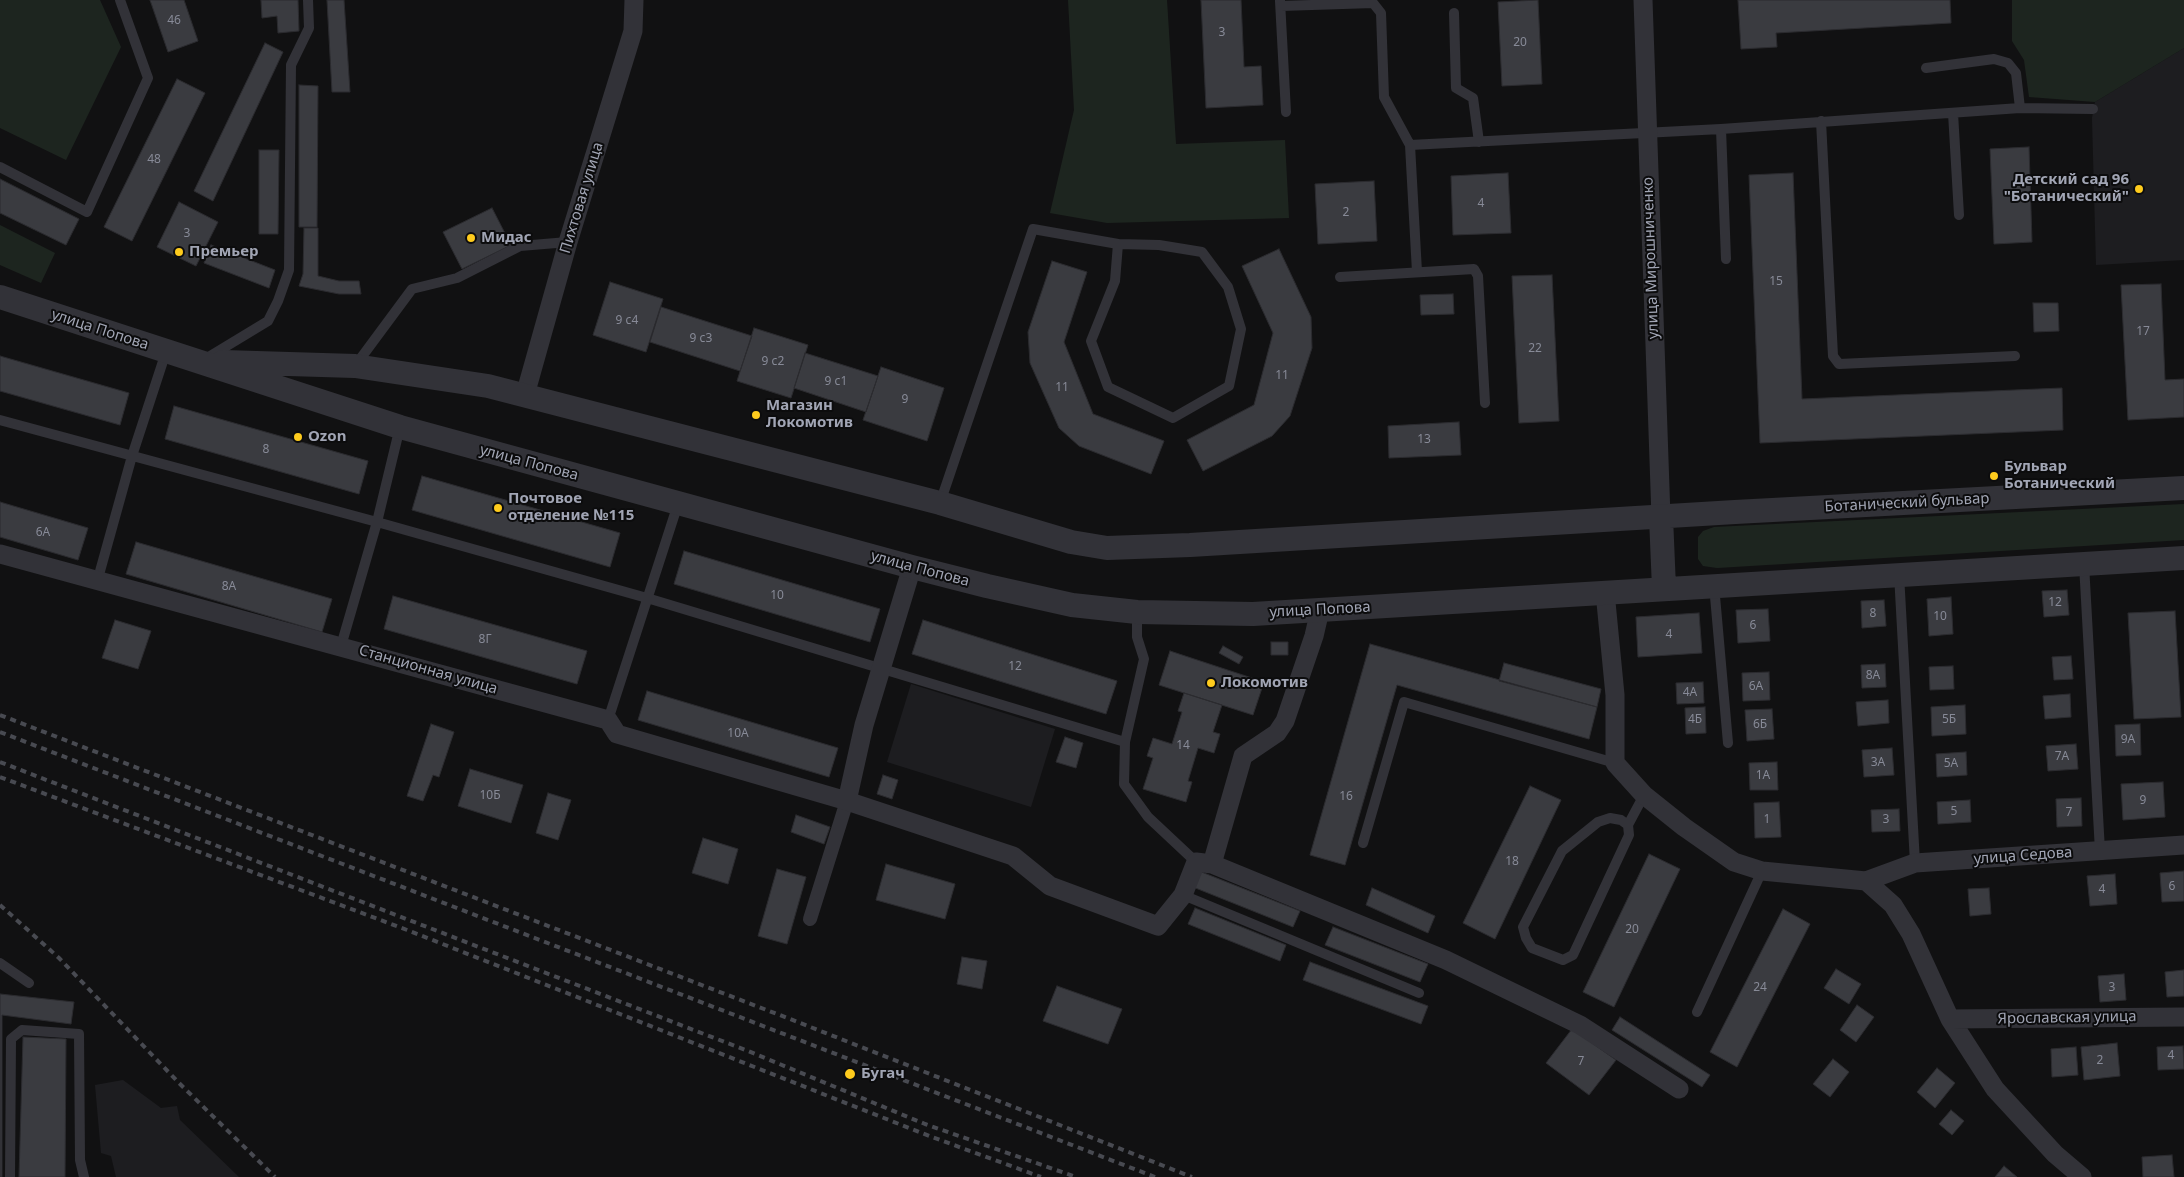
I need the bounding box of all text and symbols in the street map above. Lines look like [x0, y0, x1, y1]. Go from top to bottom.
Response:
house number: 46 [167, 14, 181, 28]
house number: 3 [1219, 26, 1225, 40]
house number: 20 [1513, 36, 1527, 50]
street label: Пихтовая улица [556, 140, 608, 256]
house number: 48 [147, 153, 161, 167]
place label: Детский сад 96 "Ботанический" [2004, 171, 2129, 206]
street label: улица Мирошниченко [1639, 177, 1663, 339]
marker: Детский сад 96 "Ботанический" [2133, 183, 2145, 195]
house number: 4 [1478, 197, 1484, 211]
house number: 2 [1343, 206, 1349, 220]
house number: 3 [184, 227, 190, 241]
place label: Мидас [481, 229, 532, 247]
marker: Мидас [465, 232, 477, 244]
place label: Премьер [189, 243, 258, 261]
marker: Премьер [173, 246, 185, 258]
house number: 15 [1769, 275, 1783, 289]
street label: улица Попова [49, 306, 151, 354]
house number: 9 с4 [616, 314, 638, 328]
house number: 17 [2136, 325, 2150, 339]
house number: 9 с3 [690, 332, 712, 346]
house number: 22 [1528, 342, 1542, 356]
house number: 9 с2 [762, 355, 784, 369]
house number: 11 [1275, 369, 1289, 383]
house number: 9 с1 [825, 375, 847, 389]
house number: 11 [1055, 381, 1069, 395]
house number: 9 [902, 393, 908, 407]
place label: Магазин Локомотив [766, 397, 853, 432]
marker: Магазин Локомотив [750, 409, 762, 421]
place label: Ozon [308, 428, 346, 446]
marker: Ozon [292, 431, 304, 443]
house number: 13 [1417, 433, 1431, 447]
street label: улица Попова [478, 441, 580, 485]
house number: 8 [263, 443, 269, 457]
place label: Бульвар Ботанический [2004, 458, 2115, 493]
marker: Бульвар Ботанический [1988, 470, 2000, 482]
place label: Почтовое отделение №115 [508, 490, 634, 525]
street label: Ботанический бульвар [1824, 490, 1990, 516]
marker: Почтовое отделение №115 [492, 502, 504, 514]
house number: 6А [36, 526, 50, 540]
street label: улица Попова [869, 547, 971, 591]
house number: 8А [222, 580, 236, 594]
house number: 10 [770, 589, 784, 603]
house number: 12 [2048, 596, 2062, 610]
street label: улица Попова [1269, 598, 1371, 622]
house number: 8 [1870, 607, 1876, 621]
house number: 10 [1933, 610, 1947, 624]
house number: 6 [1750, 619, 1756, 633]
house number: 4 [1666, 628, 1672, 642]
house number: 8Г [479, 633, 491, 647]
street label: Станционная улица [357, 642, 499, 698]
house number: 12 [1008, 660, 1022, 674]
house number: 8А [1866, 669, 1880, 683]
place label: Локомотив [1221, 674, 1308, 692]
marker: Локомотив [1205, 677, 1217, 689]
house number: 6А [1749, 680, 1763, 694]
house number: 4А [1683, 686, 1697, 700]
house number: 4Б [1688, 713, 1702, 727]
house number: 5Б [1942, 713, 1956, 727]
house number: 6Б [1753, 718, 1767, 732]
house number: 10А [727, 727, 749, 741]
house number: 9А [2121, 733, 2135, 747]
house number: 14 [1176, 739, 1190, 753]
house number: 7А [2055, 750, 2069, 764]
house number: 3А [1871, 756, 1885, 770]
house number: 5А [1944, 757, 1958, 771]
house number: 1А [1756, 769, 1770, 783]
house number: 10Б [479, 789, 501, 803]
house number: 16 [1339, 790, 1353, 804]
house number: 9 [2140, 794, 2146, 808]
house number: 5 [1951, 805, 1957, 819]
house number: 7 [2066, 806, 2072, 820]
house number: 1 [1764, 813, 1770, 827]
house number: 3 [1883, 813, 1889, 827]
street label: улица Седова [1973, 844, 2073, 868]
house number: 18 [1505, 855, 1519, 869]
house number: 6 [2169, 880, 2175, 894]
house number: 4 [2099, 883, 2105, 897]
house number: 20 [1625, 923, 1639, 937]
house number: 24 [1753, 981, 1767, 995]
house number: 3 [2109, 981, 2115, 995]
street label: Ярославская улица [1997, 1008, 2137, 1028]
house number: 4 [2168, 1049, 2174, 1063]
house number: 2 [2097, 1054, 2103, 1068]
house number: 7 [1578, 1055, 1584, 1069]
place label: Бугач [861, 1065, 905, 1083]
marker: Бугач [843, 1067, 857, 1081]

